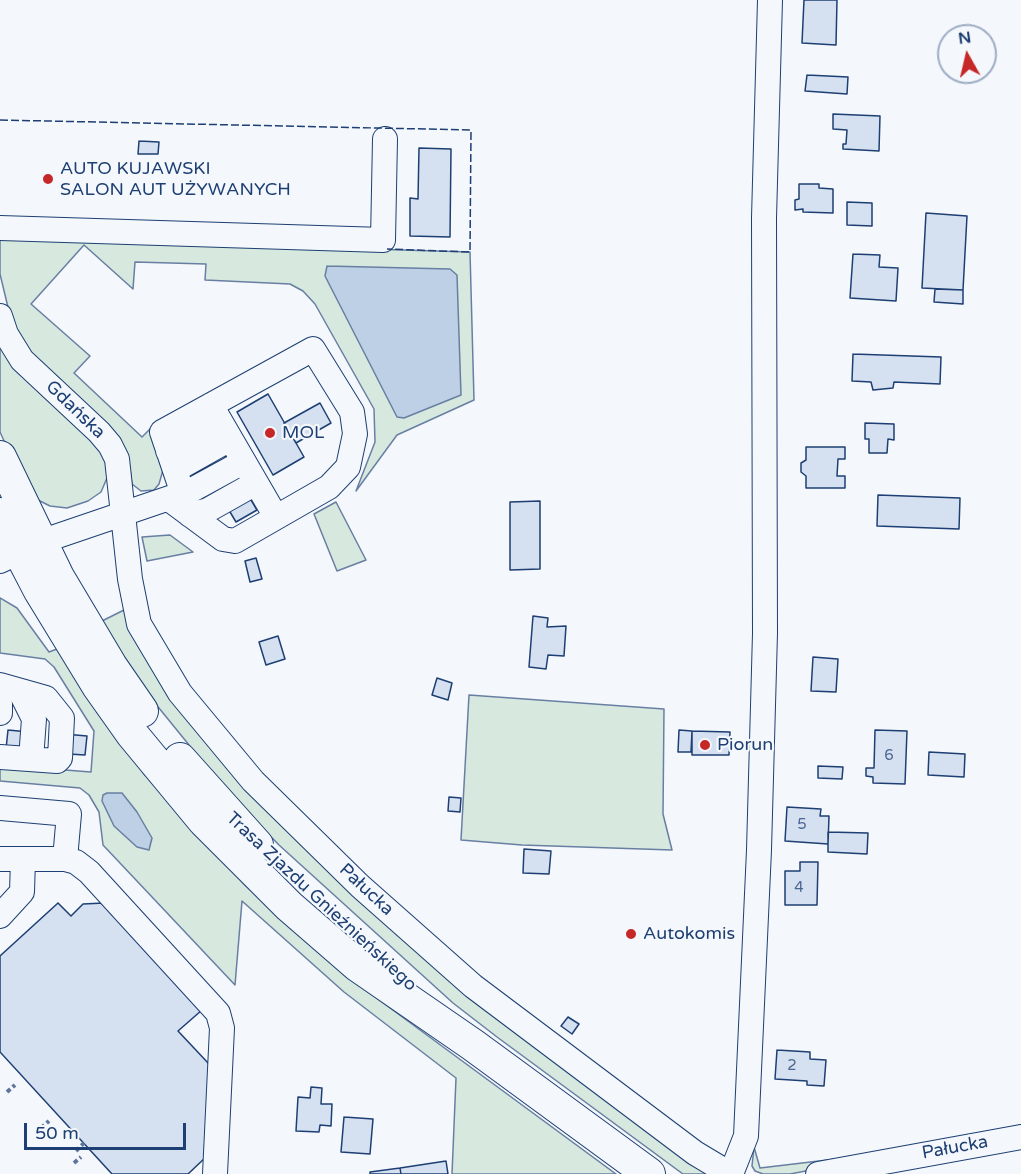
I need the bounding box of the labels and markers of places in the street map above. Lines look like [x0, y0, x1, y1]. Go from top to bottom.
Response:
place label: AUTO KUJAWSKI SALON AUT UŻYWANYCH [60, 158, 291, 201]
marker: AUTO KUJAWSKI SALON AUT UŻYWANYCH [41, 172, 55, 186]
place label: MOL [282, 422, 324, 444]
marker: MOL [263, 426, 277, 440]
place label: Piorun [717, 734, 773, 756]
marker: Piorun [698, 738, 712, 752]
place label: Autokomis [643, 923, 735, 945]
marker: Autokomis [624, 927, 638, 941]

